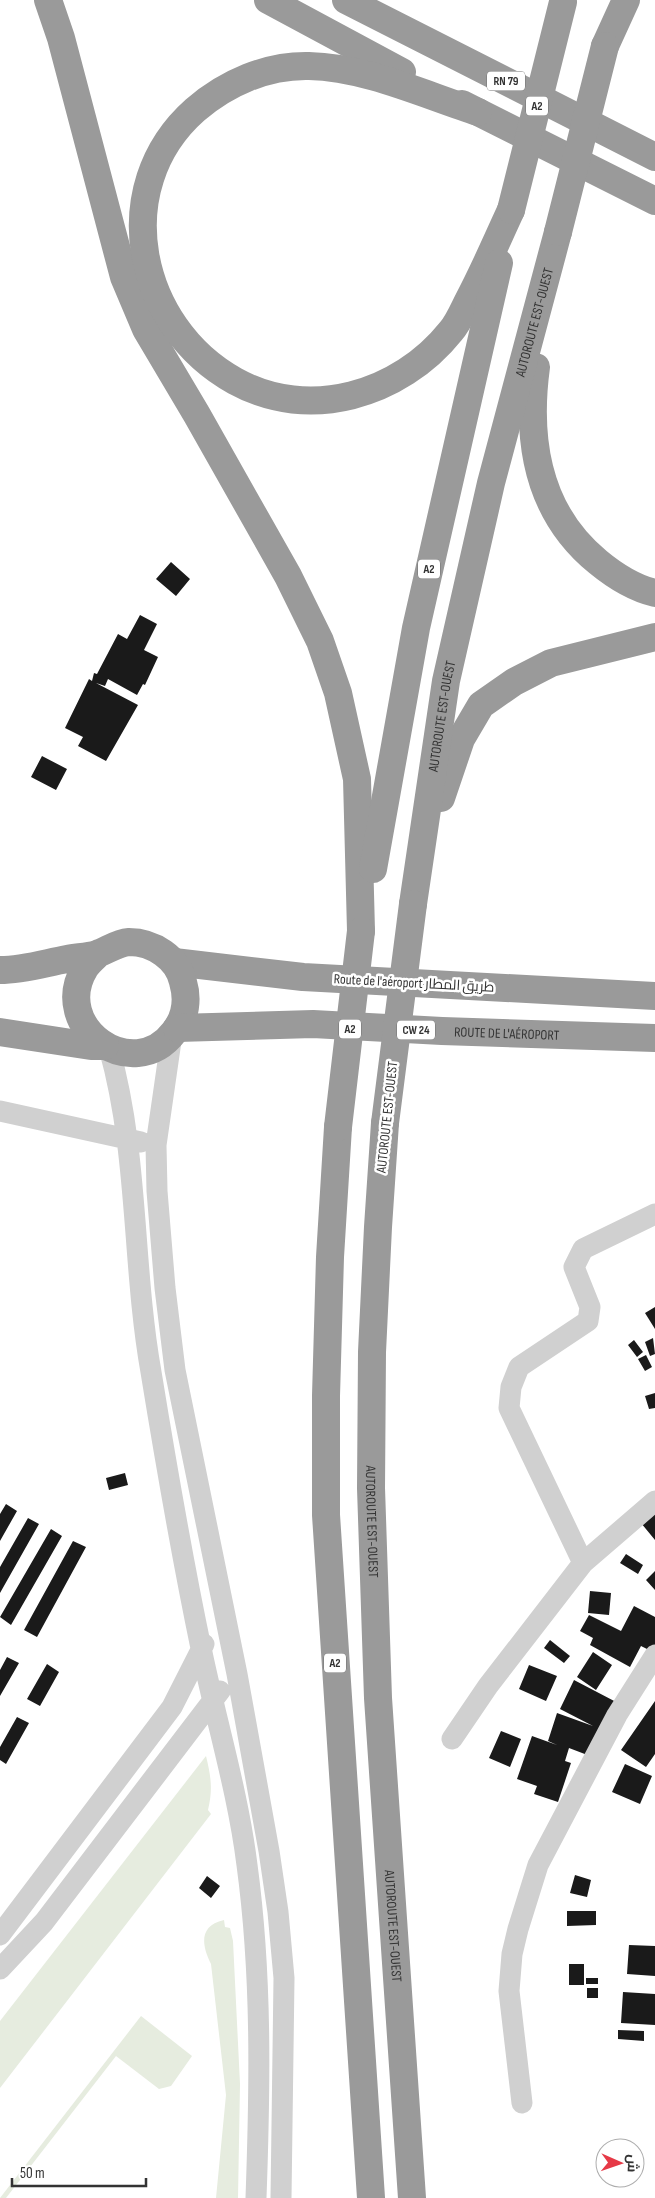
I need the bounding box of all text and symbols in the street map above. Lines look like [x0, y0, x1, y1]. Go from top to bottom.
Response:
road number: RN 79 [487, 72, 525, 90]
road number: A2 [526, 96, 548, 115]
street label: AUTOROUTE EST-OUEST [511, 265, 557, 379]
road number: A2 [418, 560, 440, 578]
street label: AUTOROUTE EST-OUEST [424, 659, 459, 774]
street label: Route de l'aéroport طريق المطار [333, 970, 495, 996]
road number: A2 [339, 1020, 361, 1038]
road number: CW 24 [397, 1020, 435, 1040]
street label: ROUTE DE L'AÉROPORT [454, 1023, 560, 1043]
street label: AUTOROUTE EST-OUEST [373, 1060, 401, 1175]
street label: AUTOROUTE EST-OUEST [362, 1464, 382, 1578]
road number: A2 [324, 1654, 346, 1672]
street label: AUTOROUTE EST-OUEST [381, 1868, 406, 1983]
north arrow [595, 2138, 645, 2188]
text: ش [624, 2154, 641, 2173]
scale bar [12, 2156, 146, 2188]
text: 50 m [20, 2164, 45, 2183]

